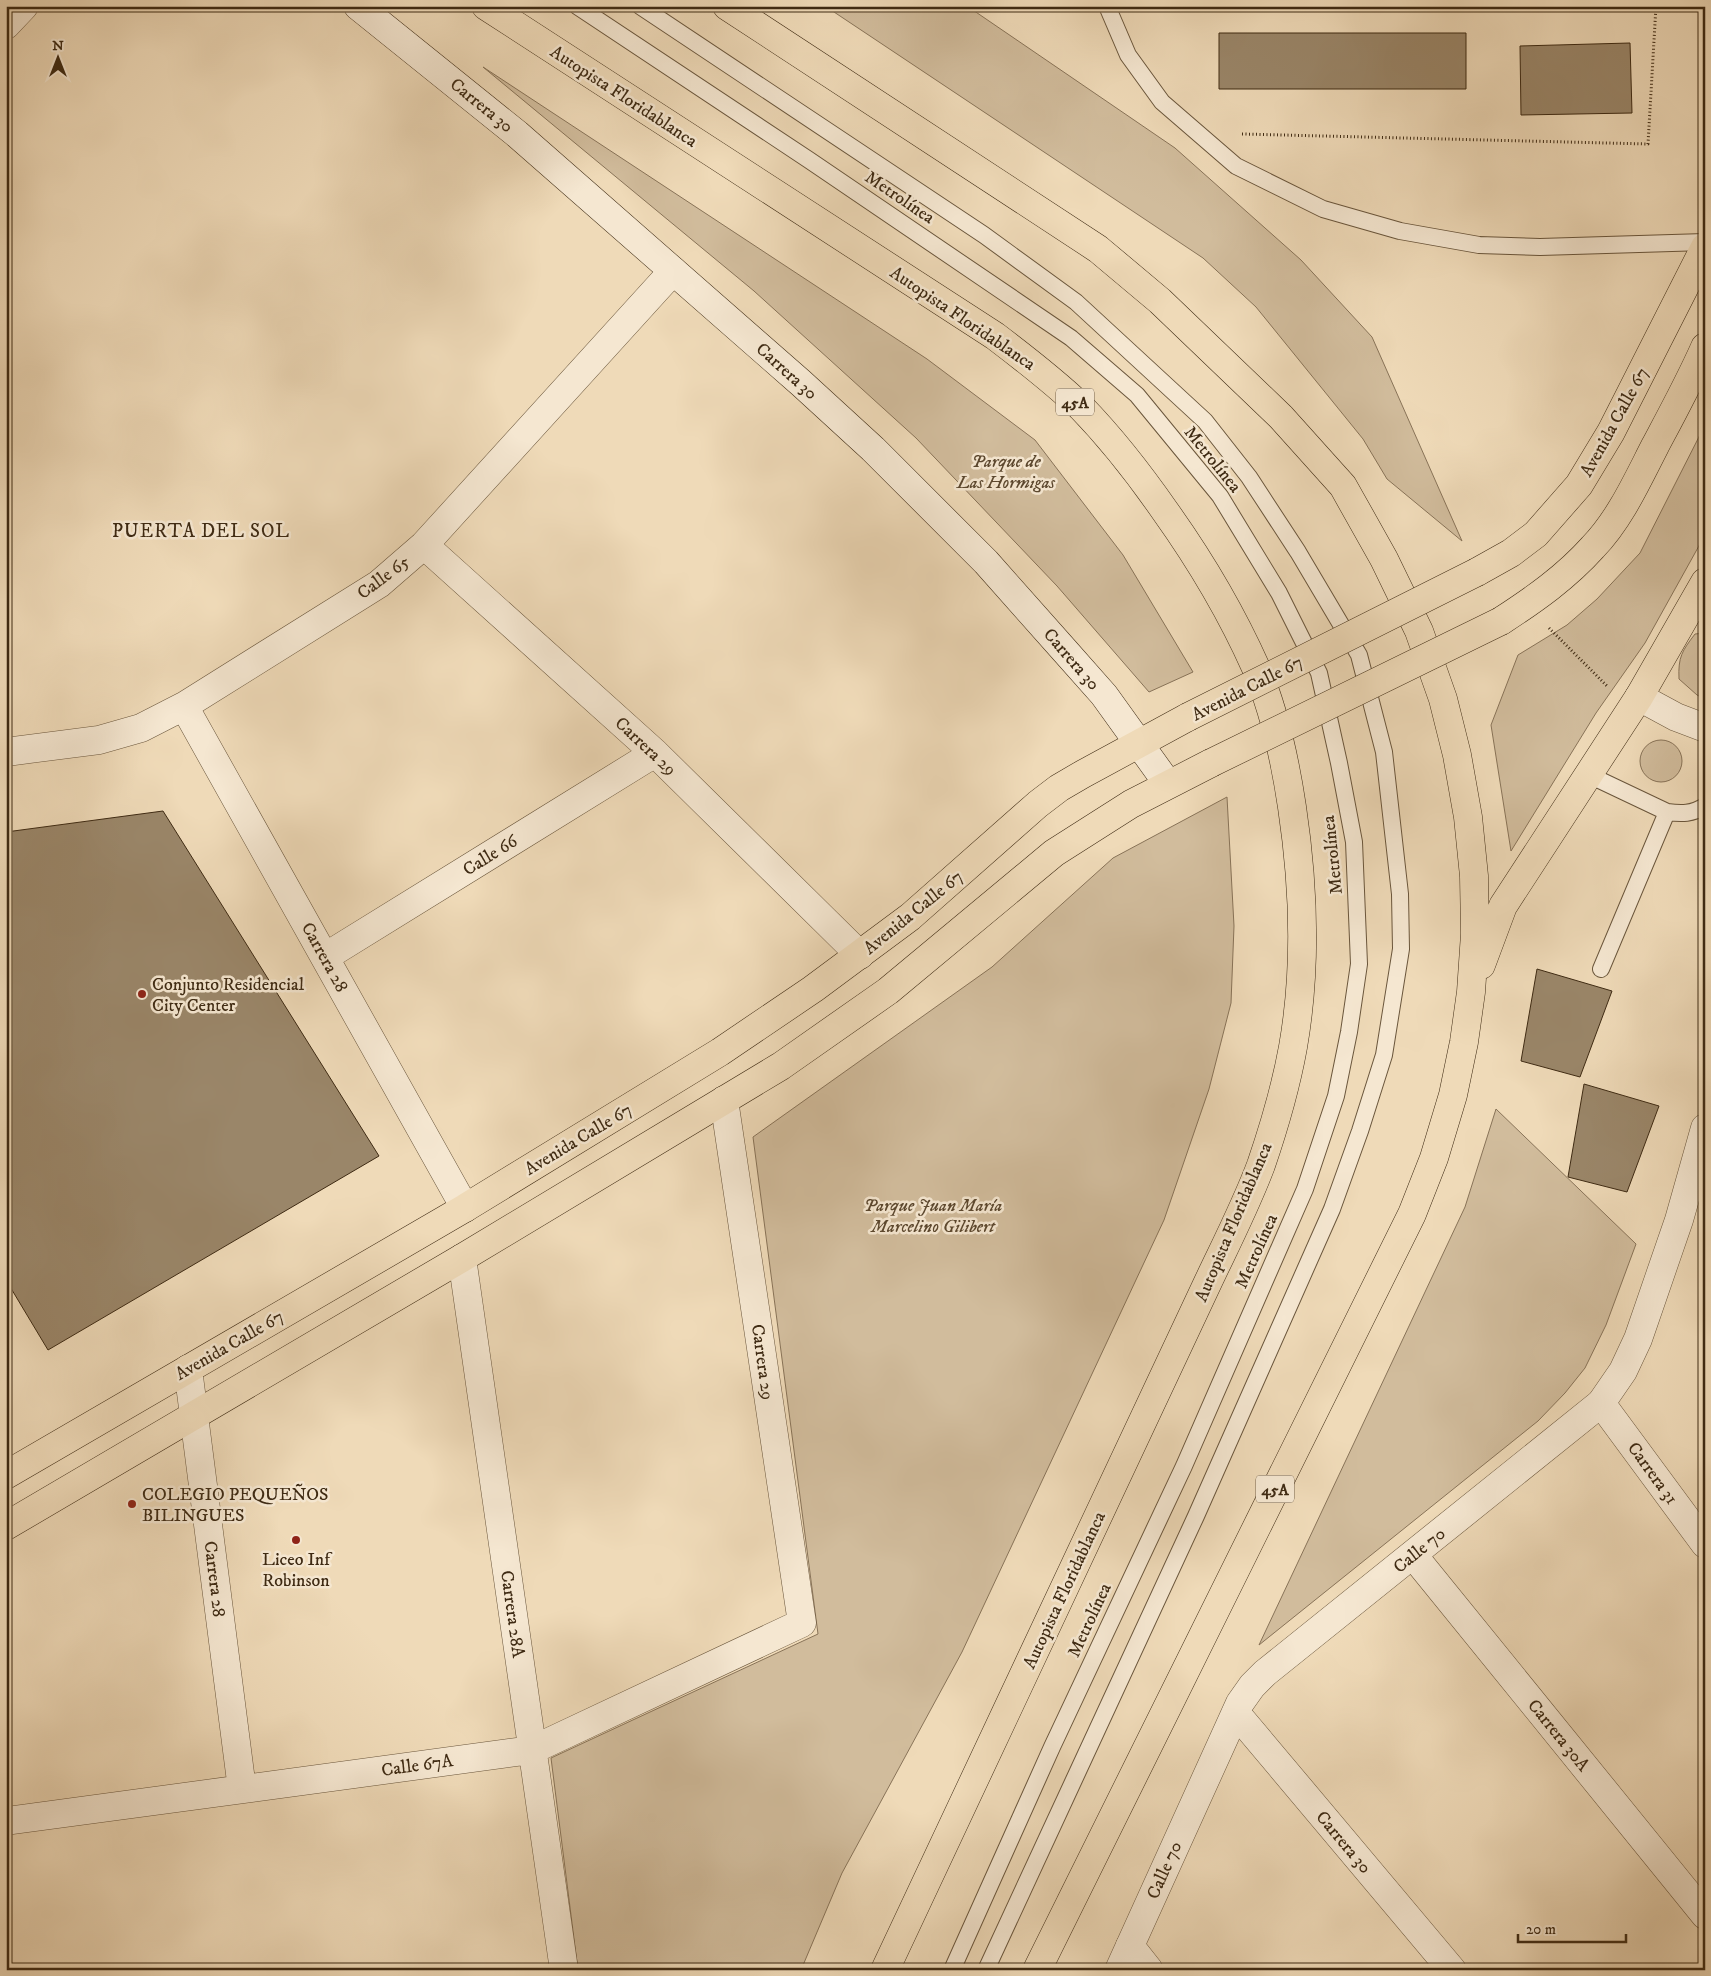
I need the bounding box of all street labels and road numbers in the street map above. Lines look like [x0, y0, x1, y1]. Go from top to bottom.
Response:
street label: Autopista Floridablanca [546, 41, 701, 153]
street label: Carrera 30 [445, 74, 517, 138]
street label: Metrolínea [860, 167, 939, 229]
street label: Autopista Floridablanca [885, 262, 1040, 376]
street label: Carrera 30 [751, 338, 822, 405]
street label: Avenida Calle 67 [1576, 364, 1654, 481]
road number: 45A [1056, 388, 1094, 416]
street label: Metrolínea [1179, 422, 1246, 498]
street label: Calle 65 [353, 551, 414, 605]
street label: Carrera 30 [1038, 624, 1104, 695]
street label: Avenida Calle 67 [1188, 652, 1307, 726]
street label: Carrera 29 [610, 713, 681, 781]
street label: Metrolínea [1318, 814, 1348, 895]
street label: Calle 66 [459, 830, 523, 881]
street label: Avenida Calle 67 [859, 866, 968, 960]
street label: Carrera 28 [296, 919, 352, 996]
street label: Avenida Calle 67 [521, 1099, 636, 1181]
street label: Autopista Floridablanca [1190, 1139, 1278, 1305]
street label: Metrolínea [1231, 1210, 1283, 1292]
street label: Avenida Calle 67 [171, 1306, 288, 1386]
street label: Carrera 29 [746, 1323, 778, 1402]
street label: Carrera 31 [1622, 1438, 1682, 1509]
road number: 45A [1256, 1476, 1294, 1502]
street label: Autopista Floridablanca [1019, 1508, 1111, 1672]
street label: Calle 70 [1389, 1523, 1450, 1578]
street label: Carrera 28 [198, 1540, 230, 1618]
street label: Carrera 28A [495, 1569, 529, 1660]
street label: Metrolínea [1063, 1580, 1117, 1661]
street label: Carrera 30A [1522, 1695, 1594, 1777]
street label: Calle 67A [380, 1750, 455, 1782]
street label: Carrera 30 [1311, 1807, 1376, 1878]
street label: Calle 70 [1142, 1838, 1187, 1903]

